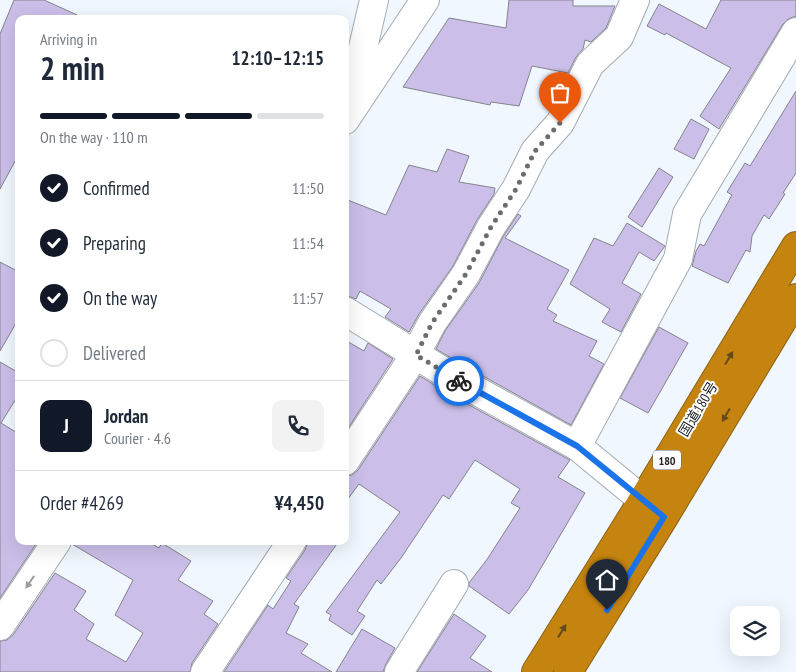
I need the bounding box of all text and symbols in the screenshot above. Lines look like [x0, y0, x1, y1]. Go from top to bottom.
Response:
text: Arriving in [40, 29, 97, 49]
text: 12:10–12:15 [231, 46, 324, 70]
text: 2 min [40, 47, 105, 89]
pin [539, 72, 581, 123]
icon: bag [546, 79, 574, 107]
text: On the way · 110 m [40, 127, 148, 147]
icon: check [40, 174, 68, 202]
text: Confirmed [83, 176, 150, 200]
text: 11:50 [292, 178, 324, 198]
icon: check [40, 229, 68, 257]
text: Preparing [83, 231, 146, 255]
text: 11:54 [292, 233, 324, 253]
icon: check [40, 284, 68, 312]
text: On the way [83, 286, 157, 310]
text: 11:57 [292, 288, 324, 308]
text: Delivered [83, 341, 146, 365]
one-way arrow [724, 351, 733, 364]
courier [434, 356, 484, 406]
icon: bike [445, 367, 473, 395]
street label: 国道180号 [675, 378, 721, 440]
button: phone [272, 400, 324, 452]
text: Jordan [104, 404, 148, 428]
one-way arrow [721, 408, 730, 421]
text: J [63, 414, 69, 438]
text: Courier · 4.6 [104, 428, 171, 448]
road number: 180 [653, 450, 681, 470]
text: Order #4269 [40, 491, 124, 515]
text: ¥4,450 [274, 491, 324, 515]
pin [586, 559, 628, 610]
icon: home [593, 566, 621, 594]
one-way arrow [25, 575, 34, 589]
map controls [730, 606, 780, 656]
button: layers [730, 606, 780, 656]
one-way arrow [557, 624, 566, 637]

